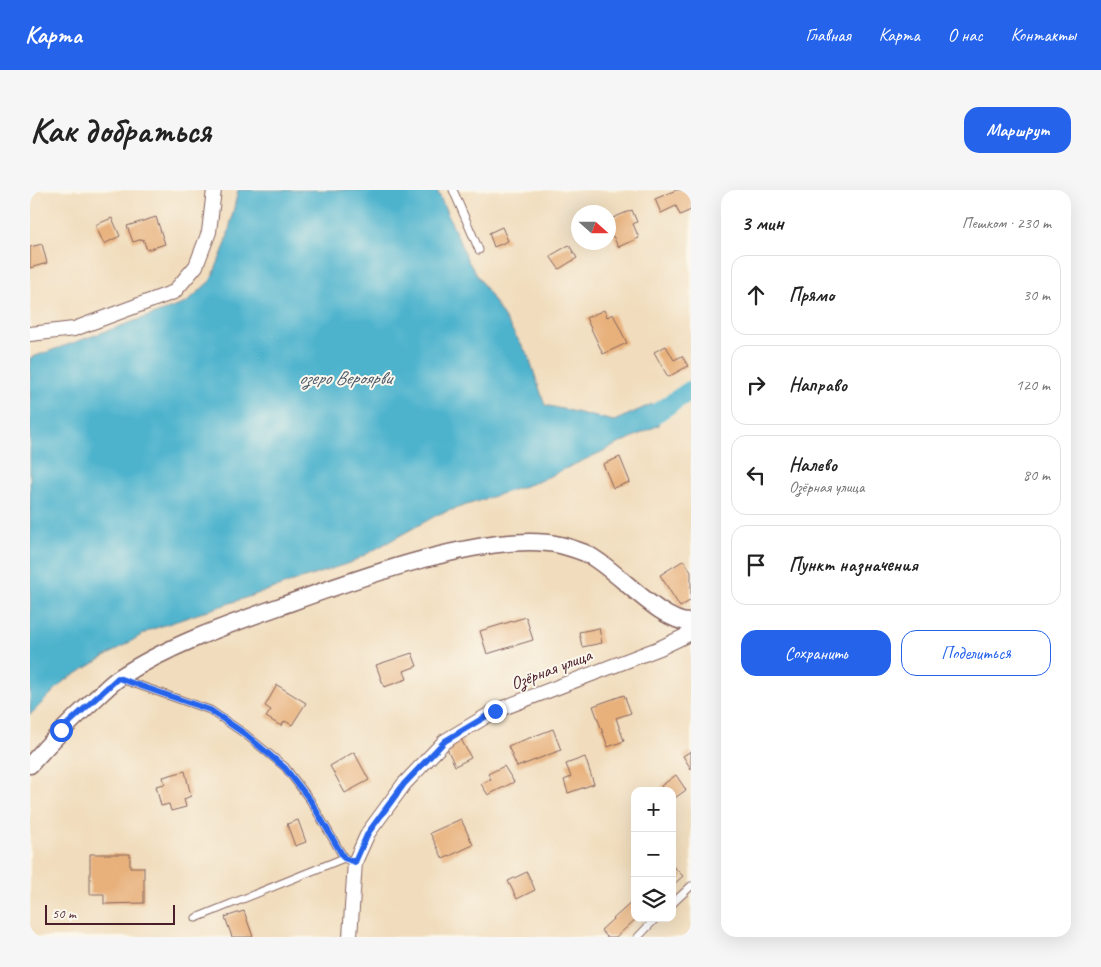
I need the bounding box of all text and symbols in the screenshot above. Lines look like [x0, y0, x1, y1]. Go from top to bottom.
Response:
text: Карта [25, 20, 82, 50]
text: Главная [806, 24, 851, 46]
text: Карта [879, 24, 920, 46]
text: О нас [948, 24, 983, 46]
text: Контакты [1011, 24, 1076, 46]
button: Маршрут [964, 107, 1071, 153]
text: Как добраться [30, 108, 211, 153]
north arrow [571, 205, 616, 250]
text: 3 мин [741, 210, 784, 236]
text: Пешком · 230 m [962, 213, 1051, 233]
icon: ahead [742, 281, 770, 309]
text: Прямо [789, 283, 834, 307]
text: 30 m [1023, 285, 1050, 305]
water label: озеро Вероярви [299, 366, 394, 390]
icon: right [742, 371, 770, 399]
text: Направо [789, 373, 847, 397]
text: 120 m [1016, 375, 1050, 395]
text: Налево [789, 453, 837, 477]
icon: left [742, 461, 770, 489]
text: 80 m [1023, 465, 1050, 485]
text: Озёрная улица [789, 477, 864, 497]
icon: arrive [742, 551, 770, 579]
text: Пункт назначения [789, 553, 918, 577]
button: Сохранить [741, 630, 891, 676]
button: Поделиться [901, 630, 1051, 676]
street label: Озёрная улица [507, 643, 597, 695]
route end [484, 700, 507, 723]
route start [50, 719, 73, 742]
map controls [631, 787, 676, 922]
button: + [631, 787, 676, 832]
button: − [631, 832, 676, 877]
button: layers [631, 877, 676, 922]
scale bar [45, 902, 175, 925]
text: 50 m [52, 905, 76, 922]

